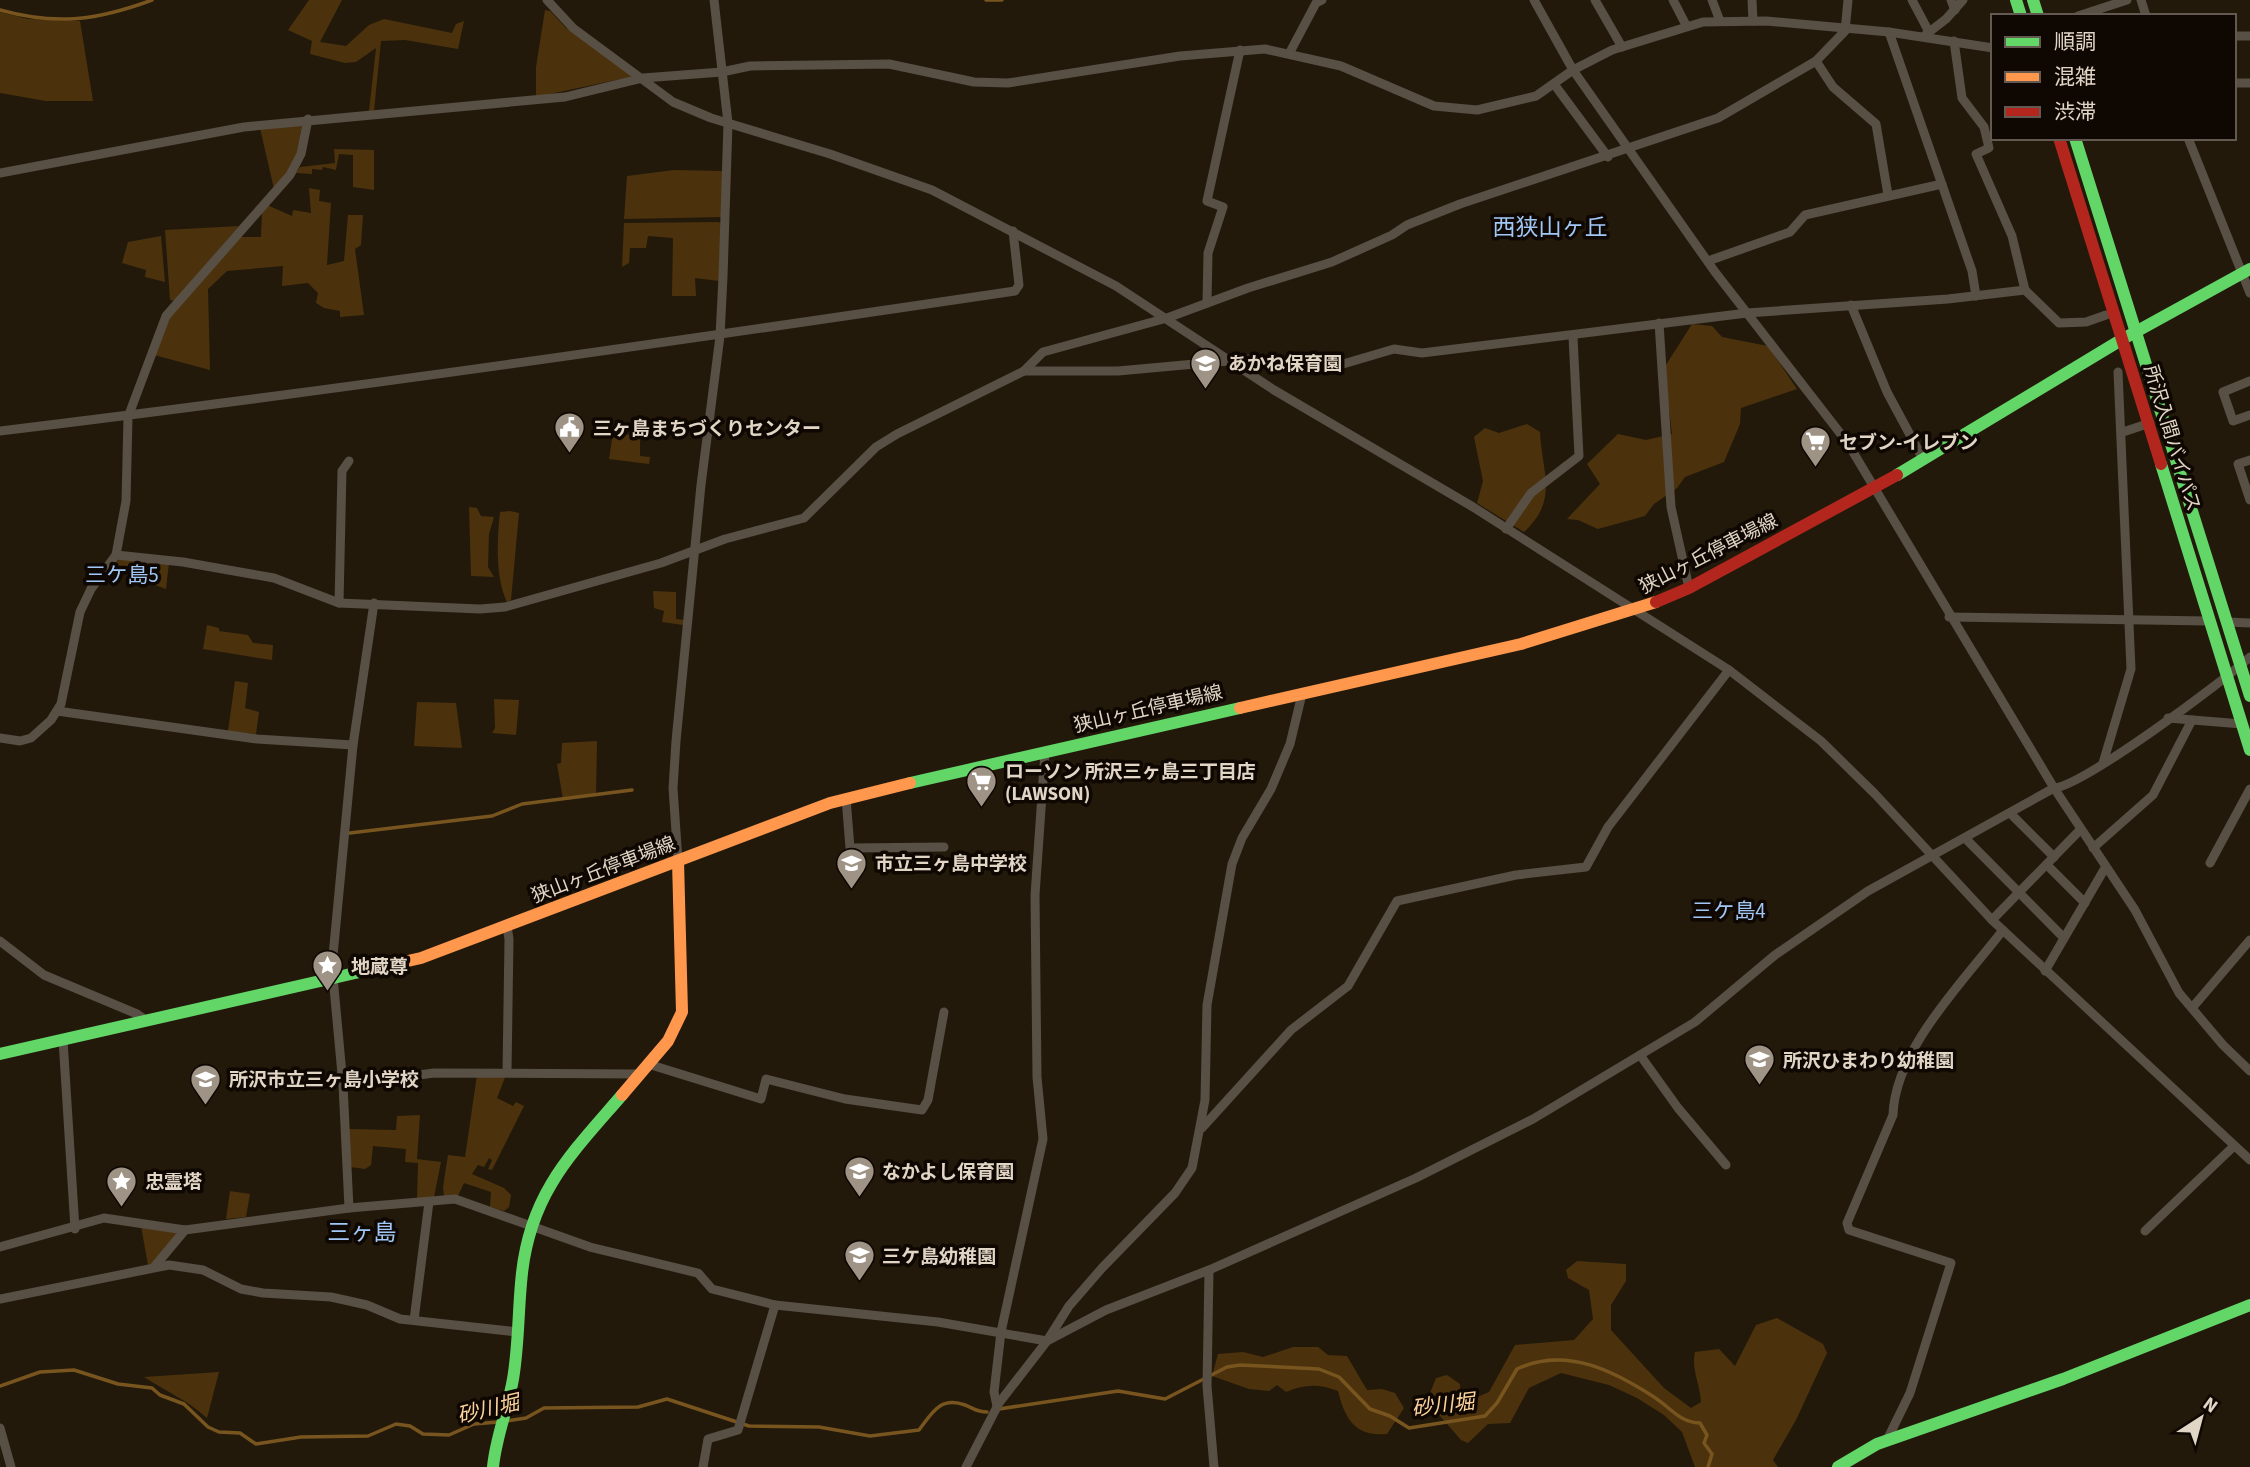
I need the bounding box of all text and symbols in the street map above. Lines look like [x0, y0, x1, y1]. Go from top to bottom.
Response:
legend [1991, 14, 2236, 140]
text: 順調 [2054, 27, 2096, 57]
text: 混雑 [2054, 62, 2096, 92]
text: 渋滞 [2054, 97, 2096, 127]
district label: 西狭山ヶ丘 [1493, 211, 1608, 244]
school or university icon: あかね保育園 [1188, 346, 1222, 390]
place label: あかね保育園 [1228, 351, 1342, 378]
street label: 所沢入間バイパス [2136, 362, 2207, 515]
public building icon: 三ヶ島まちづくりセンター [553, 411, 587, 455]
place label: 三ヶ島まちづくりセンター [593, 416, 821, 443]
supermarket icon: セブン-イレブン [1799, 425, 1833, 469]
place label: セブン-イレブン [1839, 430, 1978, 457]
street label: 狭山ヶ丘停車場線 [1635, 508, 1783, 601]
district label: 三ケ島5 [85, 560, 159, 590]
street label: 狭山ヶ丘停車場線 [1071, 679, 1225, 740]
place label: ローソン 所沢三ヶ島三丁目店 (LAWSON) [1005, 759, 1256, 808]
supermarket icon: ローソン 所沢三ヶ島三丁目店 (LAWSON) [965, 765, 999, 809]
street label: 狭山ヶ丘停車場線 [528, 831, 679, 910]
school or university icon: 市立三ヶ島中学校 [835, 846, 869, 890]
place label: 市立三ヶ島中学校 [875, 851, 1027, 878]
district label: 三ケ島4 [1692, 896, 1766, 926]
place icon: 地蔵尊 [311, 949, 345, 993]
place label: 地蔵尊 [351, 954, 408, 981]
school or university icon: 所沢ひまわり幼稚園 [1743, 1043, 1777, 1087]
place label: 所沢ひまわり幼稚園 [1783, 1048, 1954, 1075]
school or university icon: 所沢市立三ヶ島小学校 [189, 1062, 223, 1106]
place label: 所沢市立三ヶ島小学校 [229, 1067, 419, 1094]
school or university icon: なかよし保育園 [842, 1154, 876, 1198]
place label: なかよし保育園 [882, 1159, 1014, 1186]
place icon: 忠霊塔 [105, 1164, 139, 1208]
place label: 忠霊塔 [145, 1169, 202, 1196]
district label: 三ヶ島 [328, 1216, 397, 1249]
school or university icon: 三ケ島幼稚園 [842, 1239, 876, 1283]
place label: 三ケ島幼稚園 [882, 1244, 996, 1271]
north arrow [2166, 1383, 2236, 1453]
water label: 砂川堀 [1410, 1386, 1479, 1424]
water label: 砂川堀 [454, 1387, 525, 1431]
text: N [2197, 1391, 2223, 1420]

